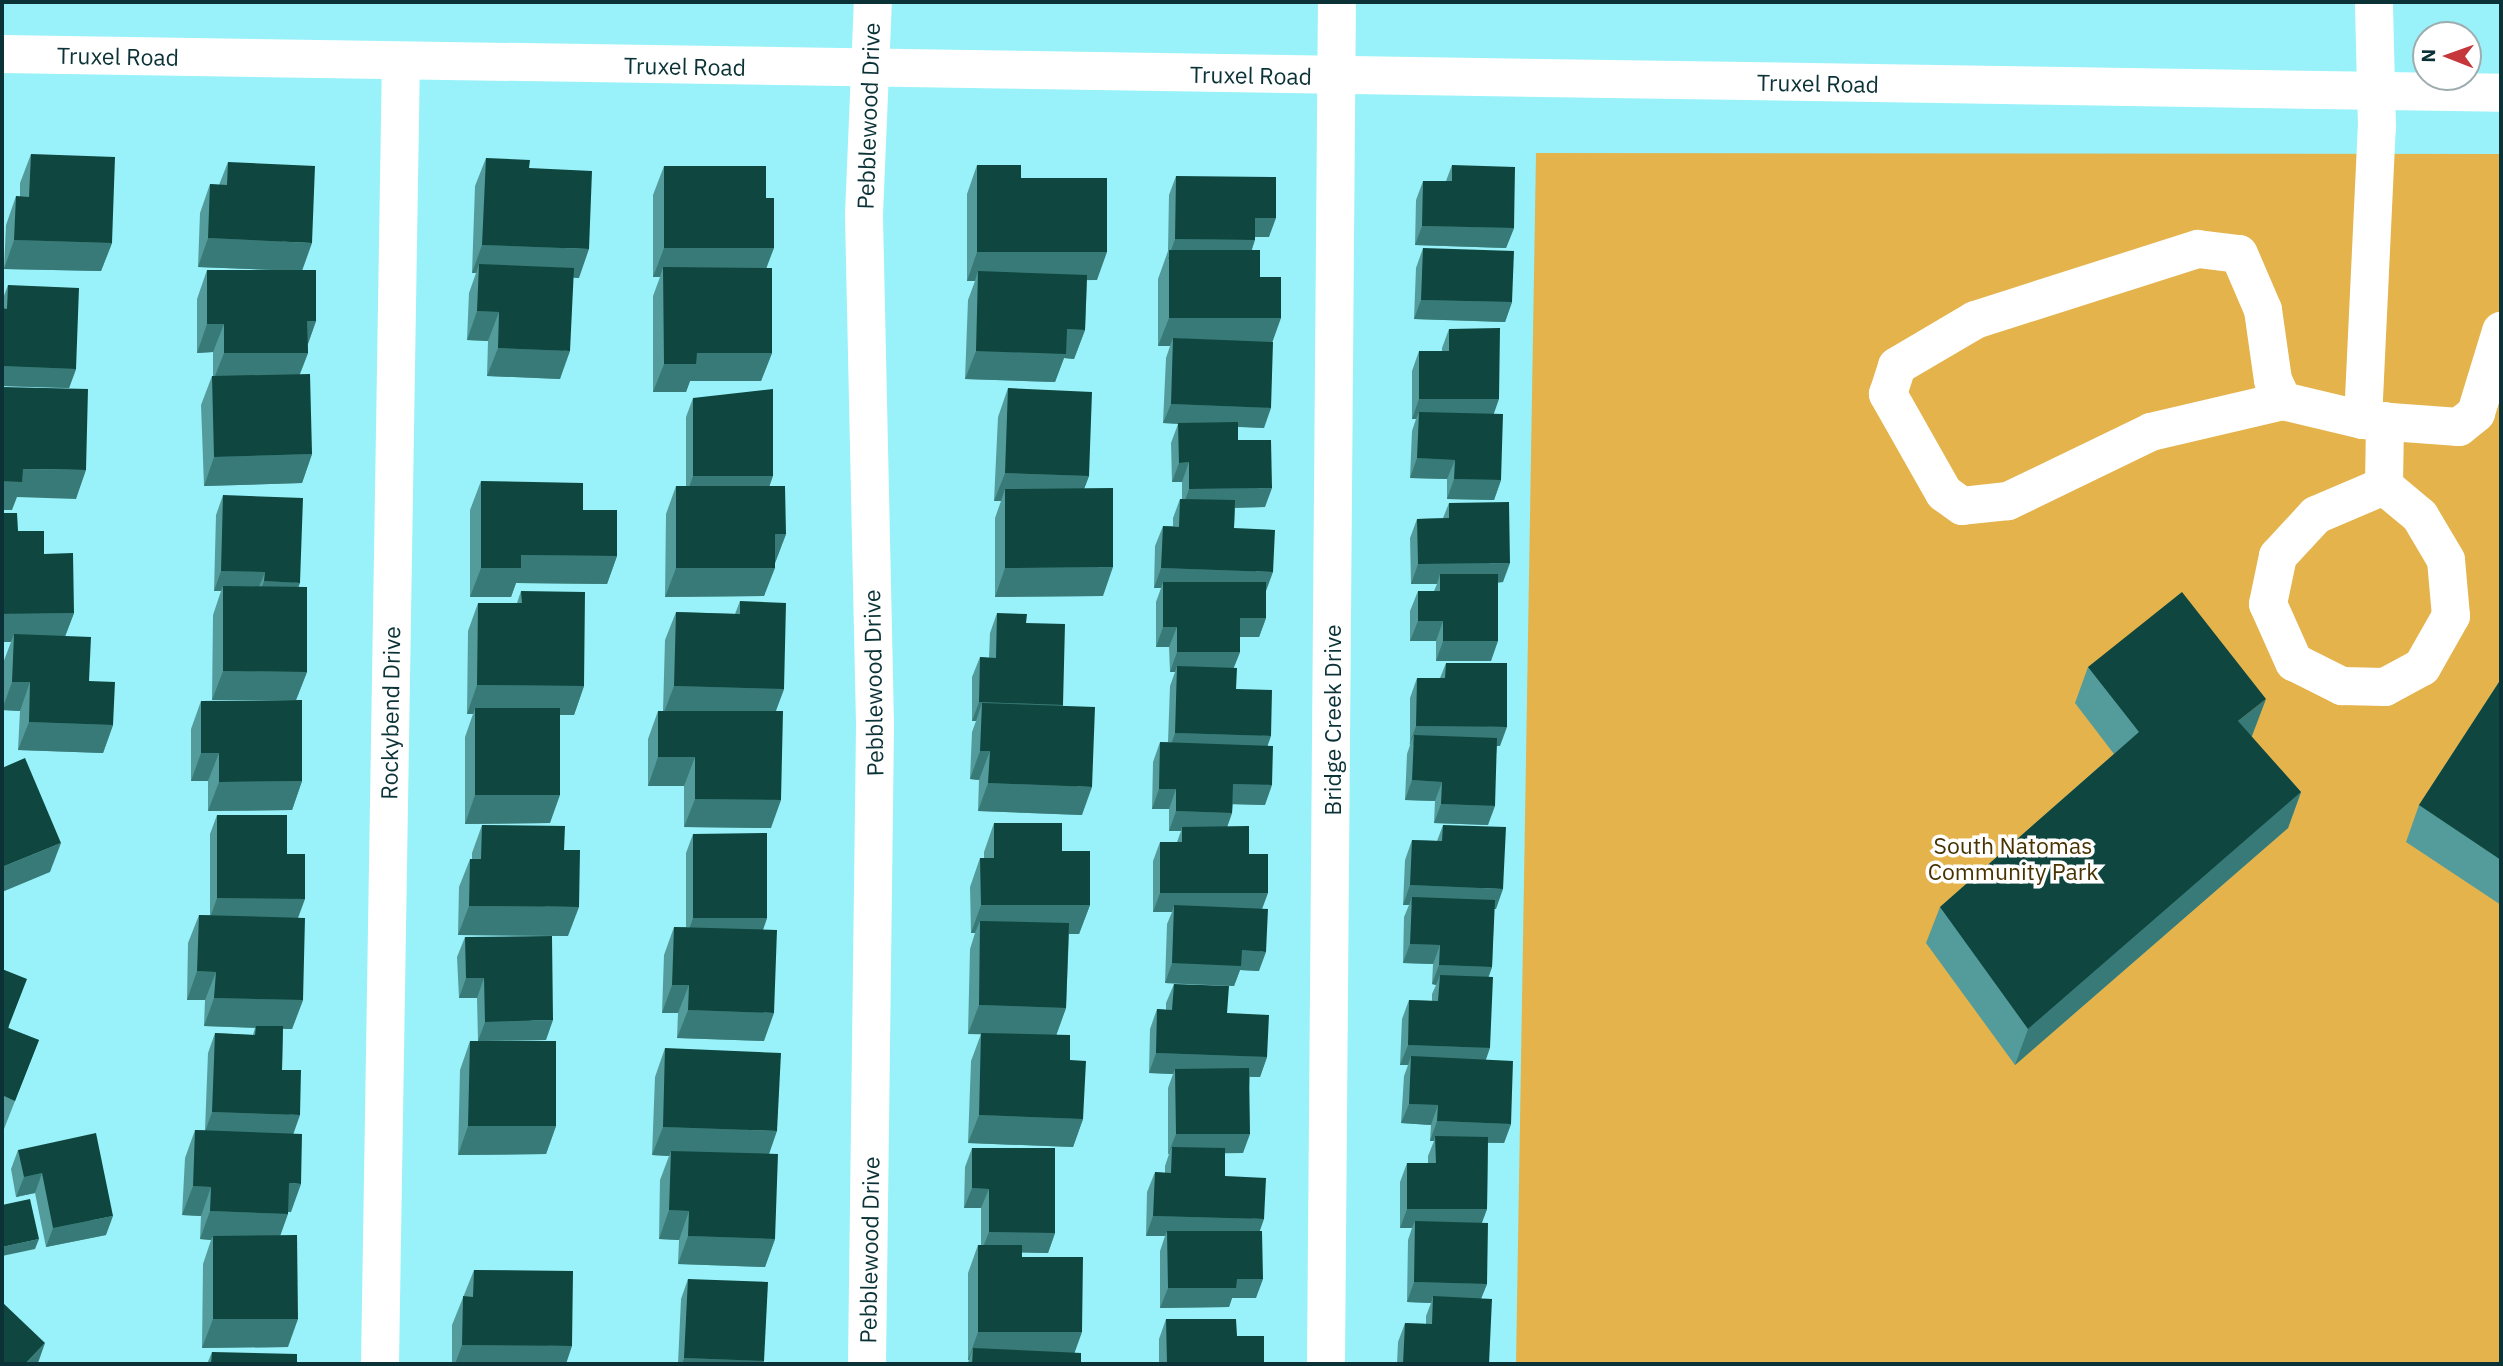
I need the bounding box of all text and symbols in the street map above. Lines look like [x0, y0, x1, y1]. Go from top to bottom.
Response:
north arrow [2412, 21, 2482, 91]
street label: Pebblewood Drive [851, 22, 885, 210]
street label: Truxel Road [57, 41, 179, 71]
text: N [2416, 49, 2440, 63]
street label: Truxel Road [624, 51, 746, 81]
street label: Truxel Road [1190, 60, 1312, 90]
street label: Truxel Road [1757, 68, 1879, 98]
street label: Pebblewood Drive [858, 589, 888, 777]
street label: Bridge Creek Drive [1318, 624, 1346, 816]
street label: Rockybend Drive [375, 626, 405, 800]
park label: South Natomas Community Park [1928, 831, 2098, 885]
street label: Pebblewood Drive [854, 1156, 884, 1344]

